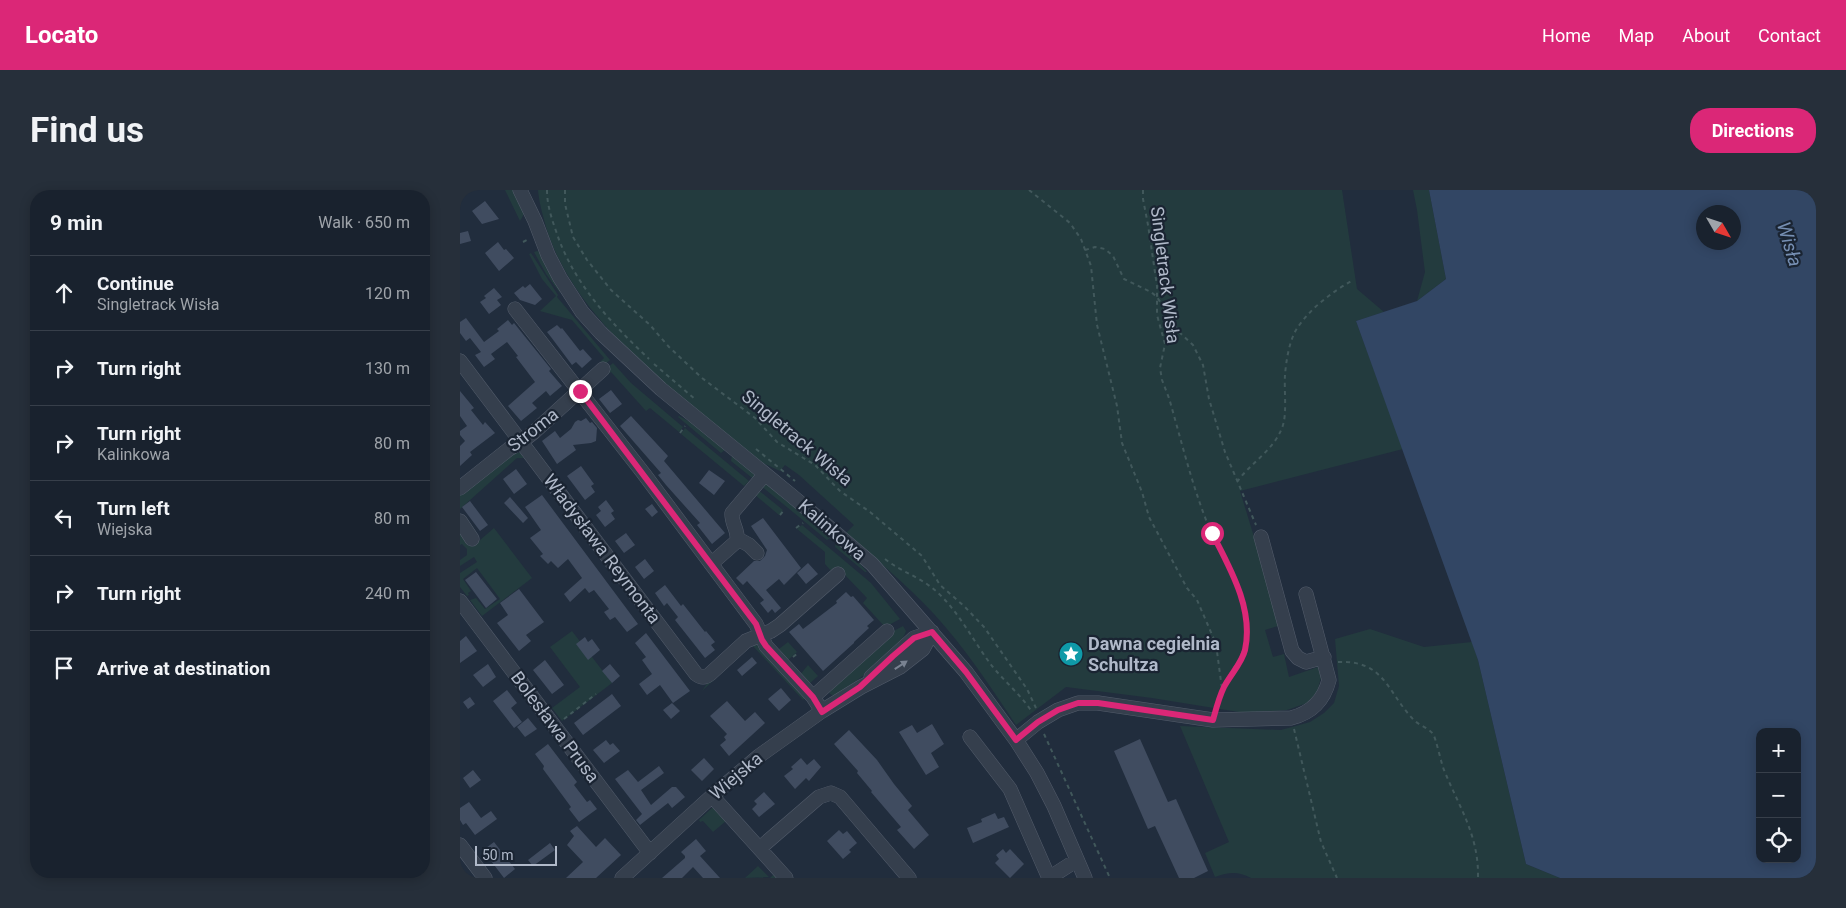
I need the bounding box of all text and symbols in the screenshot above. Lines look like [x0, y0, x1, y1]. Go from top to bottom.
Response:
text: Locato [25, 21, 98, 49]
text: Home [1542, 25, 1591, 46]
text: Map [1619, 25, 1654, 46]
text: About [1682, 25, 1730, 46]
text: Contact [1758, 25, 1821, 46]
button: Directions [1690, 108, 1816, 153]
text: Find us [30, 110, 144, 151]
street label: Singletrack Wisła [1147, 205, 1184, 345]
north arrow [1696, 205, 1741, 250]
text: 9 min [50, 211, 103, 235]
text: Walk · 650 m [318, 213, 410, 232]
water label: Wisła [1772, 219, 1807, 269]
text: Continue [97, 272, 174, 295]
icon: ahead [50, 279, 78, 307]
text: 120 m [365, 284, 410, 303]
text: Singletrack Wisła [97, 295, 219, 314]
icon: right [50, 354, 78, 382]
text: Turn right [97, 357, 181, 380]
text: 130 m [365, 359, 410, 378]
route end [569, 380, 592, 403]
street label: Singletrack Wisła [738, 385, 857, 490]
street label: Stroma [503, 403, 562, 456]
text: Turn right [97, 422, 181, 445]
icon: right [50, 429, 78, 457]
text: 80 m [374, 434, 410, 453]
text: Kalinkowa [97, 445, 170, 464]
street label: Władysława Reymonta [539, 470, 665, 628]
street label: Kalinkowa [794, 495, 870, 565]
text: Turn left [97, 497, 170, 520]
icon: left [50, 504, 78, 532]
text: 80 m [374, 509, 410, 528]
text: Wiejska [97, 520, 152, 539]
route start [1201, 522, 1224, 545]
icon: right [50, 579, 78, 607]
text: Turn right [97, 582, 181, 605]
text: 240 m [365, 584, 410, 603]
place label: Dawna cegielnia Schultza [1088, 633, 1220, 675]
place icon: Dawna cegielnia Schultza [1058, 641, 1084, 667]
icon: arrive [50, 654, 78, 682]
text: Arrive at destination [97, 657, 270, 680]
one-way arrow [895, 660, 908, 670]
street label: Bolesława Prusa [507, 667, 604, 786]
map controls [1756, 728, 1801, 863]
button: + [1756, 728, 1801, 773]
street label: Wiejska [705, 748, 766, 804]
button: − [1756, 773, 1801, 818]
button: locate [1756, 818, 1801, 863]
scale bar [475, 843, 558, 866]
text: 50 m [482, 847, 514, 863]

